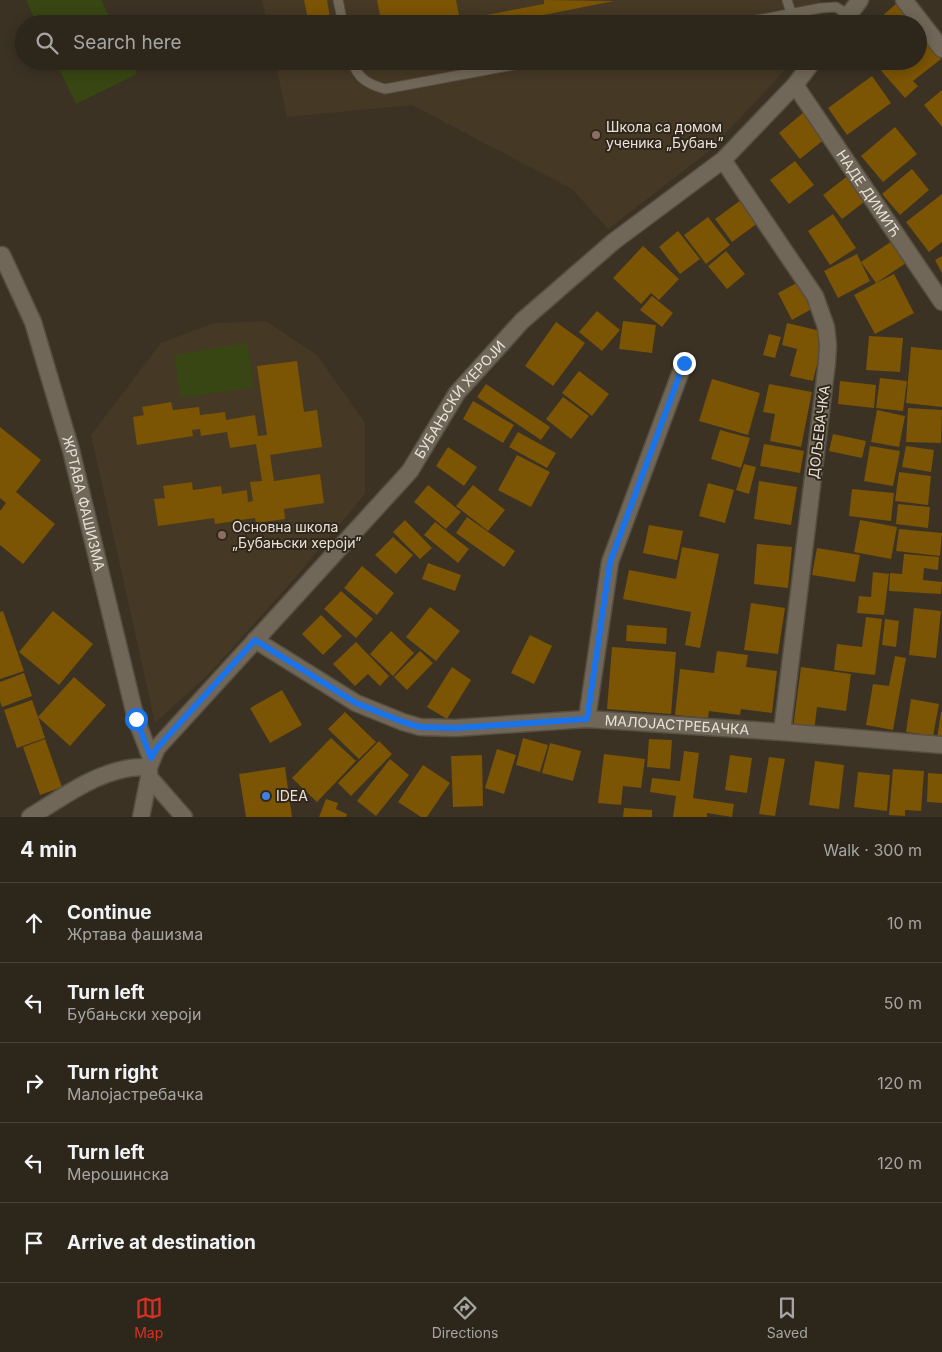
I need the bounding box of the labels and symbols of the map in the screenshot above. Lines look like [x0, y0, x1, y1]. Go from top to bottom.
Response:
place label: Школа са домом ученика „Бубањ” [606, 118, 724, 151]
marker: Школа са домом ученика „Бубањ” [590, 129, 602, 141]
street label: НАДЕ ДИМИЋ [833, 146, 904, 240]
street label: БУБАЊСКИ ХЕРОЈИ [411, 337, 508, 461]
route end [673, 352, 696, 375]
street label: ДОЉЕВАЧКА [804, 384, 833, 480]
street label: ЖРТАВА ФАШИЗМА [59, 433, 109, 573]
place label: Основна школа „Бубањски хероји” [232, 518, 361, 551]
marker: Основна школа „Бубањски хероји” [216, 529, 228, 541]
route start [125, 708, 148, 731]
street label: МАЛОЈАСТРЕБАЧКА [604, 711, 750, 738]
place label: IDEA [276, 787, 308, 804]
marker: IDEA [260, 790, 272, 802]

